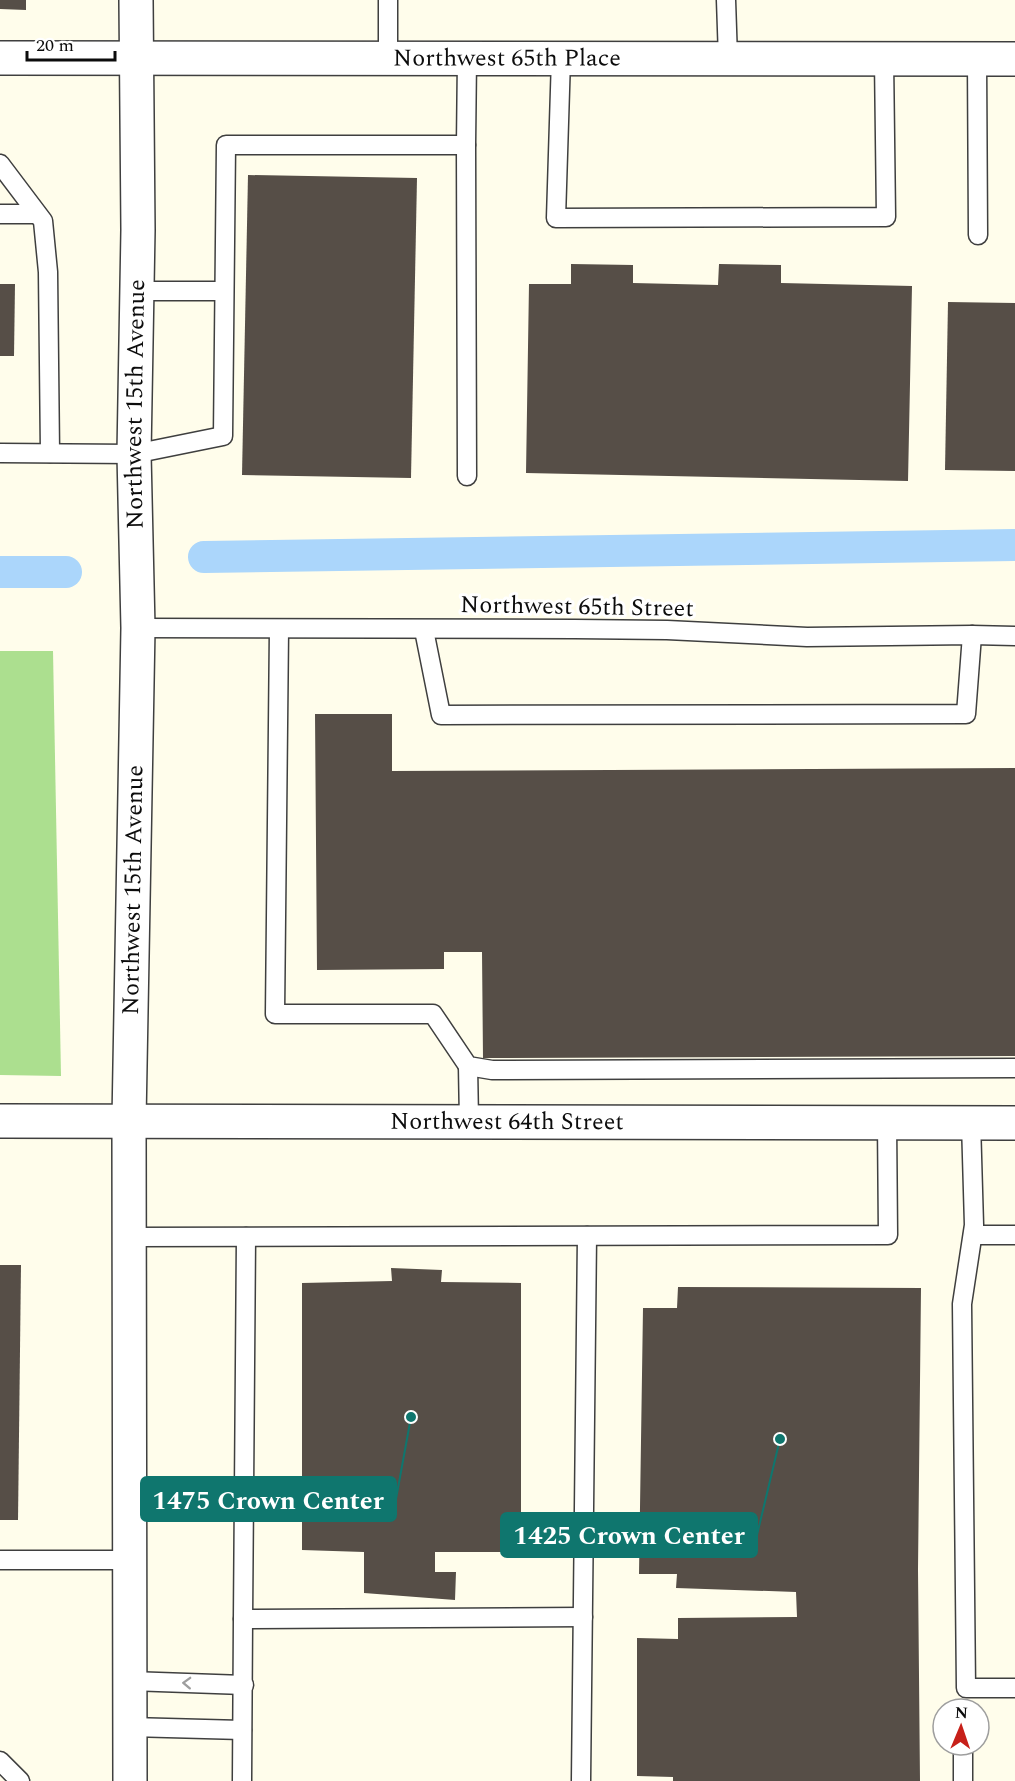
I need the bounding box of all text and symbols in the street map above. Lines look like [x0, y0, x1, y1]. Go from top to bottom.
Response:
scale bar [27, 24, 116, 62]
text: 20 m [36, 32, 74, 59]
street label: Northwest 65th Place [393, 40, 621, 77]
street label: Northwest 15th Avenue [116, 279, 155, 530]
street label: Northwest 65th Street [460, 587, 694, 627]
street label: Northwest 15th Avenue [113, 765, 153, 1015]
street label: Northwest 64th Street [390, 1104, 624, 1140]
callout: 1475 Crown Center [141, 1477, 396, 1521]
text: 1475 Crown Center [152, 1481, 385, 1521]
callout: 1425 Crown Center [501, 1513, 757, 1557]
text: 1425 Crown Center [513, 1516, 746, 1556]
one-way arrow [182, 1677, 191, 1690]
north arrow [931, 1697, 991, 1757]
text: N [955, 1701, 968, 1725]

